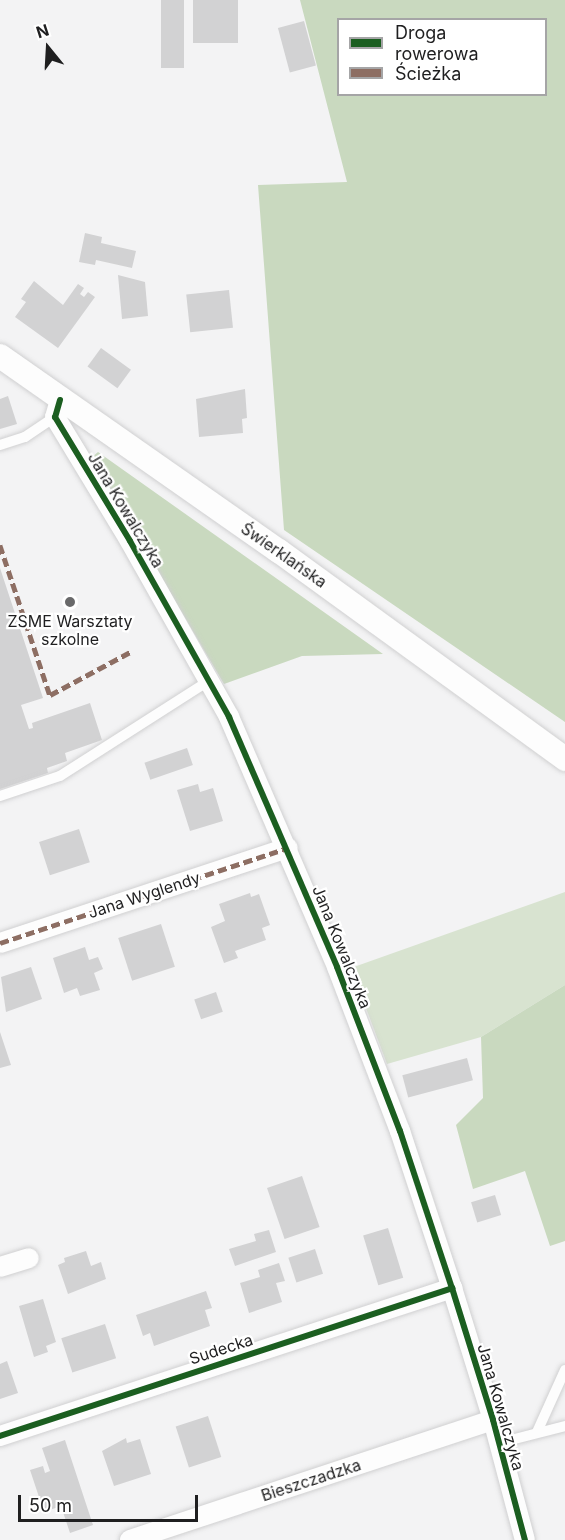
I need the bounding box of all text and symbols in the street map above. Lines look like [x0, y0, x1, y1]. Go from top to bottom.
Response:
north arrow [18, 18, 78, 78]
legend [337, 18, 547, 96]
text: N [34, 19, 51, 42]
text: Droga rowerowa [395, 22, 479, 64]
text: Ścieżka [395, 63, 461, 84]
street label: Jana Kowalczyka [84, 449, 168, 571]
street label: Świerklańska [237, 518, 331, 592]
marker: ZSME Warsztaty szkolne [63, 595, 77, 609]
place label: ZSME Warsztaty szkolne [8, 611, 132, 649]
street label: Jana Wyglendy [85, 868, 203, 922]
street label: Jana Kowalczyka [309, 883, 375, 1011]
street label: Sudecka [187, 1330, 255, 1368]
street label: Jana Kowalczyka [474, 1341, 528, 1473]
street label: Bieszczadzka [259, 1455, 363, 1505]
scale bar [21, 1483, 201, 1521]
text: 50 m [29, 1495, 72, 1516]

